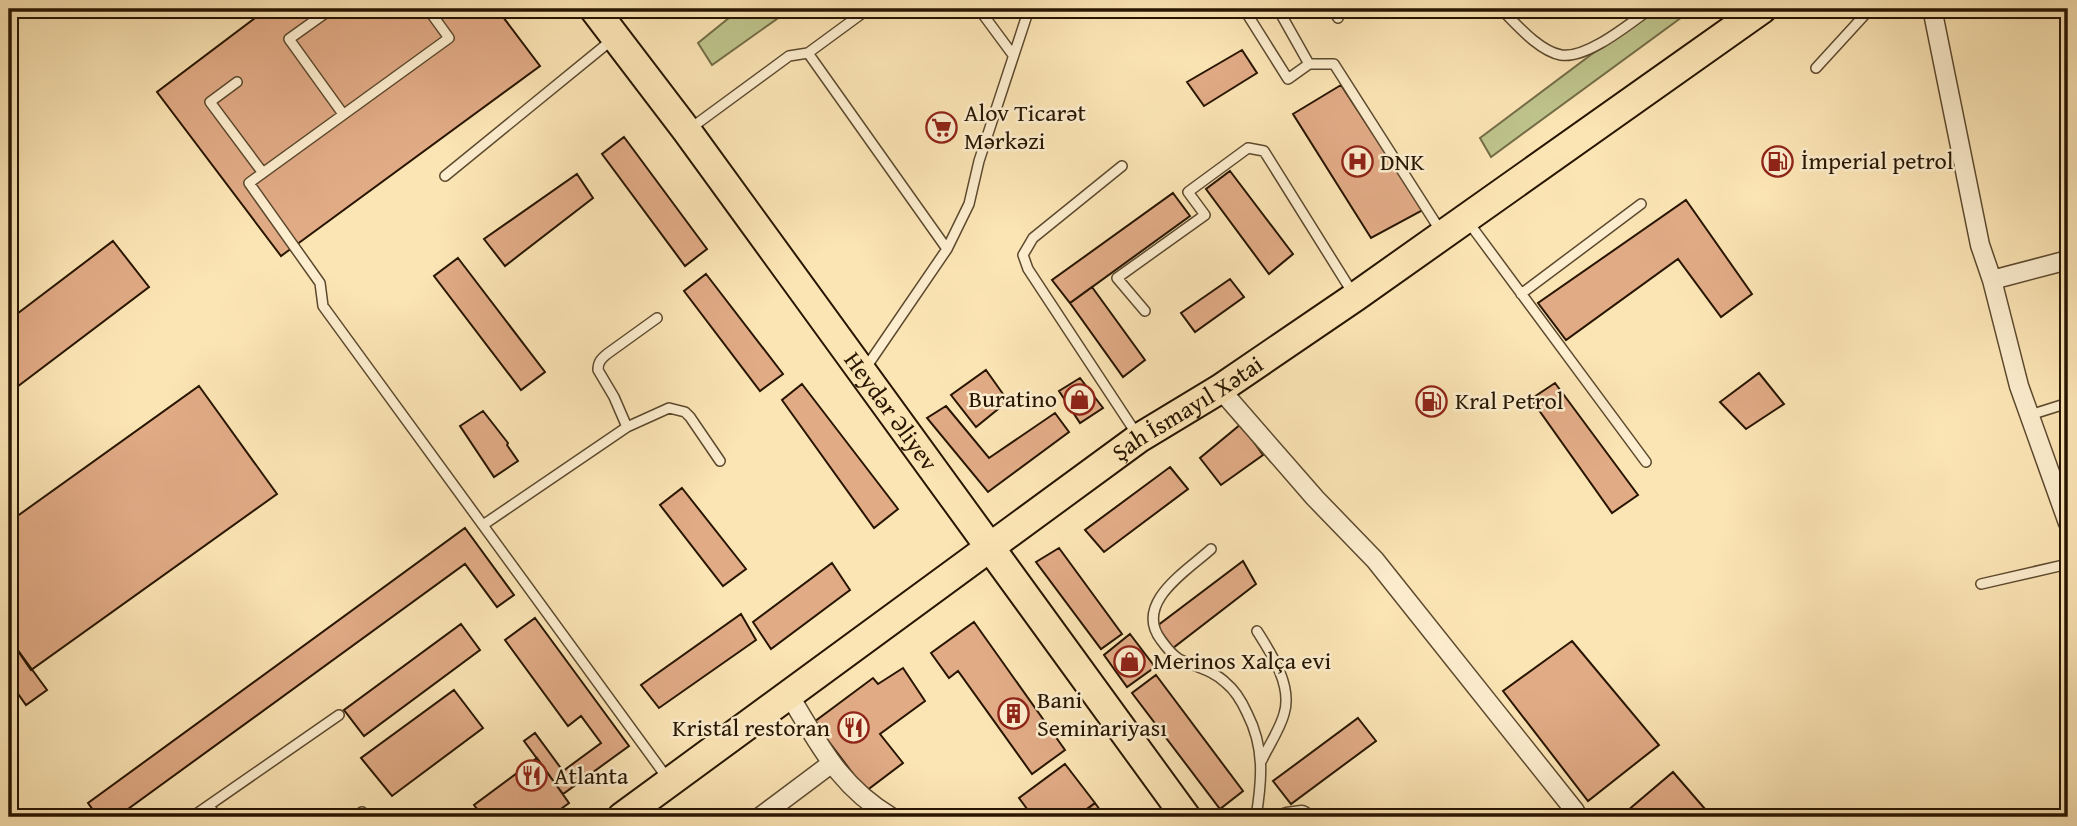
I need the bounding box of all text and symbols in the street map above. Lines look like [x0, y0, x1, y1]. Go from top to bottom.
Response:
place label: Alov Ticarət Mərkəzi [964, 95, 1087, 158]
supermarket icon: Alov Ticarət Mərkəzi [924, 110, 958, 144]
place label: İmperial petrol [1801, 143, 1954, 178]
place label: DNK [1380, 144, 1425, 179]
fuel station icon: İmperial petrol [1761, 144, 1795, 178]
hospital icon: DNK [1340, 145, 1374, 179]
street label: Heydər Əliyev [836, 344, 947, 478]
street label: Şah İsmayıl Xətai [1104, 346, 1270, 469]
place label: Buratino [968, 381, 1057, 416]
shop icon: Buratino [1063, 382, 1097, 416]
place label: Kral Petrol [1455, 383, 1564, 418]
fuel station icon: Kral Petrol [1415, 384, 1449, 418]
place label: Merinos Xalça evi [1153, 643, 1332, 678]
shop icon: Merinos Xalça evi [1113, 644, 1147, 678]
place label: Bani Seminariyası [1037, 682, 1167, 745]
building icon: Bani Seminariyası [997, 697, 1031, 731]
place label: Kristal restoran [672, 710, 831, 745]
restaurant icon: Kristal restoran [836, 711, 870, 745]
place label: Atlanta [554, 758, 629, 793]
restaurant icon: Atlanta [514, 759, 548, 793]

